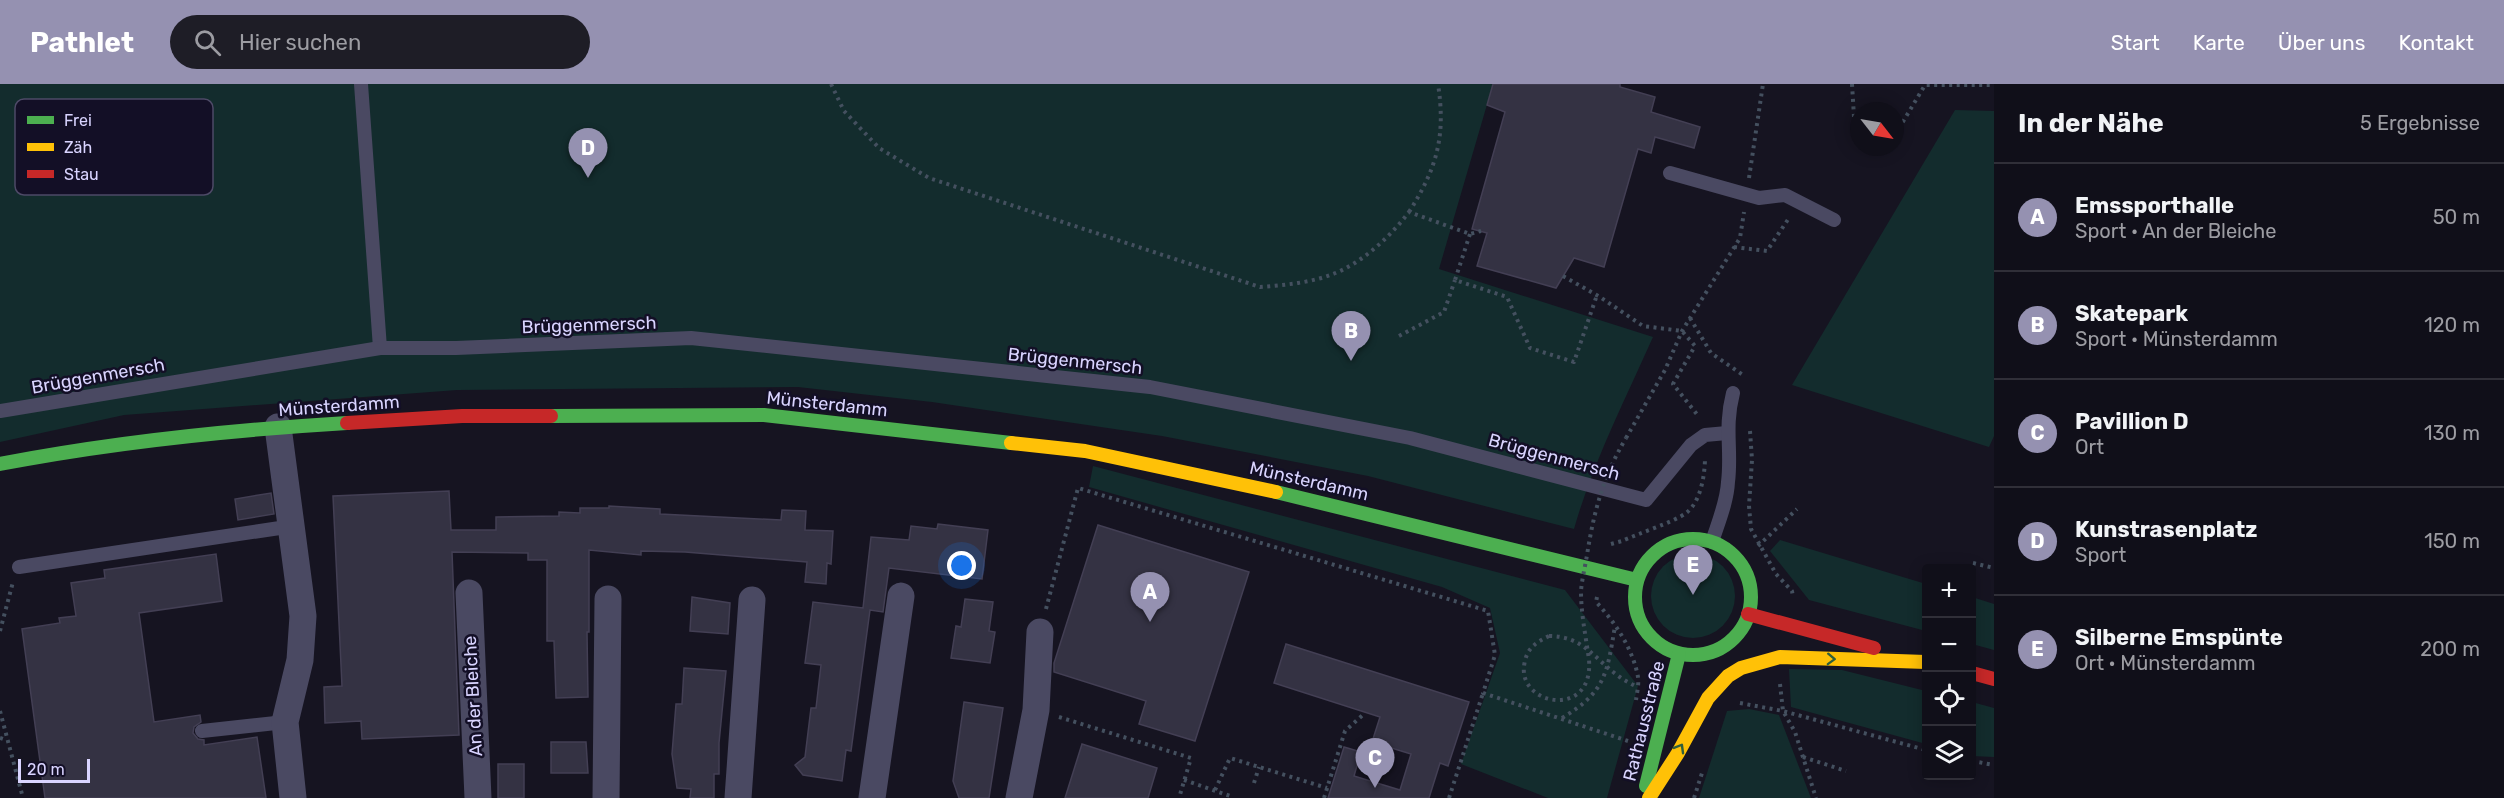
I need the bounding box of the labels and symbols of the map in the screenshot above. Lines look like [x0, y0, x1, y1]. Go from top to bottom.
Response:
legend [15, 99, 213, 195]
north arrow [1850, 102, 1904, 156]
text: Frei [64, 111, 92, 130]
pin: D [568, 128, 608, 178]
text: Zäh [64, 138, 92, 157]
text: Stau [64, 165, 99, 184]
street label: Brüggenmersch [521, 312, 657, 338]
pin: B [1332, 312, 1370, 361]
street label: Brüggenmersch [1007, 343, 1143, 379]
street label: Brüggenmersch [30, 353, 166, 399]
street label: Münsterdamm [765, 387, 889, 421]
street label: Münsterdamm [278, 391, 400, 421]
street label: Brüggenmersch [1486, 429, 1622, 485]
street label: Münsterdamm [1247, 457, 1371, 505]
pin: E [1674, 546, 1712, 595]
your location [947, 551, 976, 580]
pin: A [1130, 572, 1170, 622]
street label: An der Bleiche [459, 635, 487, 757]
one-way arrow [1826, 653, 1835, 666]
street label: Rathausstraße [1618, 659, 1670, 783]
pin: C [1356, 738, 1394, 788]
one-way arrow [1673, 744, 1684, 754]
scale bar [18, 756, 90, 784]

